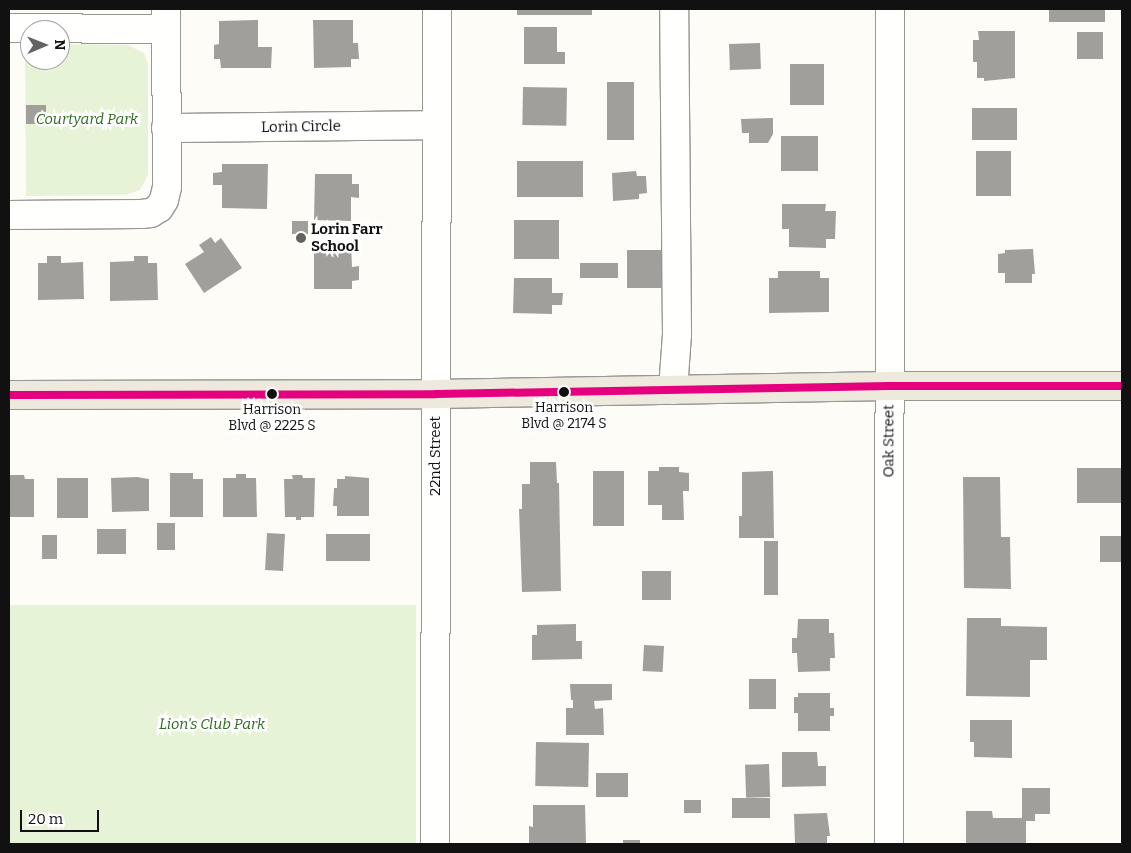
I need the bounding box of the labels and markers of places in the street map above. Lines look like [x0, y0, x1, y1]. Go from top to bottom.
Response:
place label: Lorin Farr School [311, 220, 382, 255]
marker: Lorin Farr School [295, 232, 307, 244]
marker: Harrison Blvd @ 2174 S [559, 387, 569, 397]
marker: Harrison Blvd @ 2225 S [267, 389, 277, 399]
place label: Harrison Blvd @ 2174 S [521, 400, 607, 432]
place label: Harrison Blvd @ 2225 S [228, 402, 316, 434]

